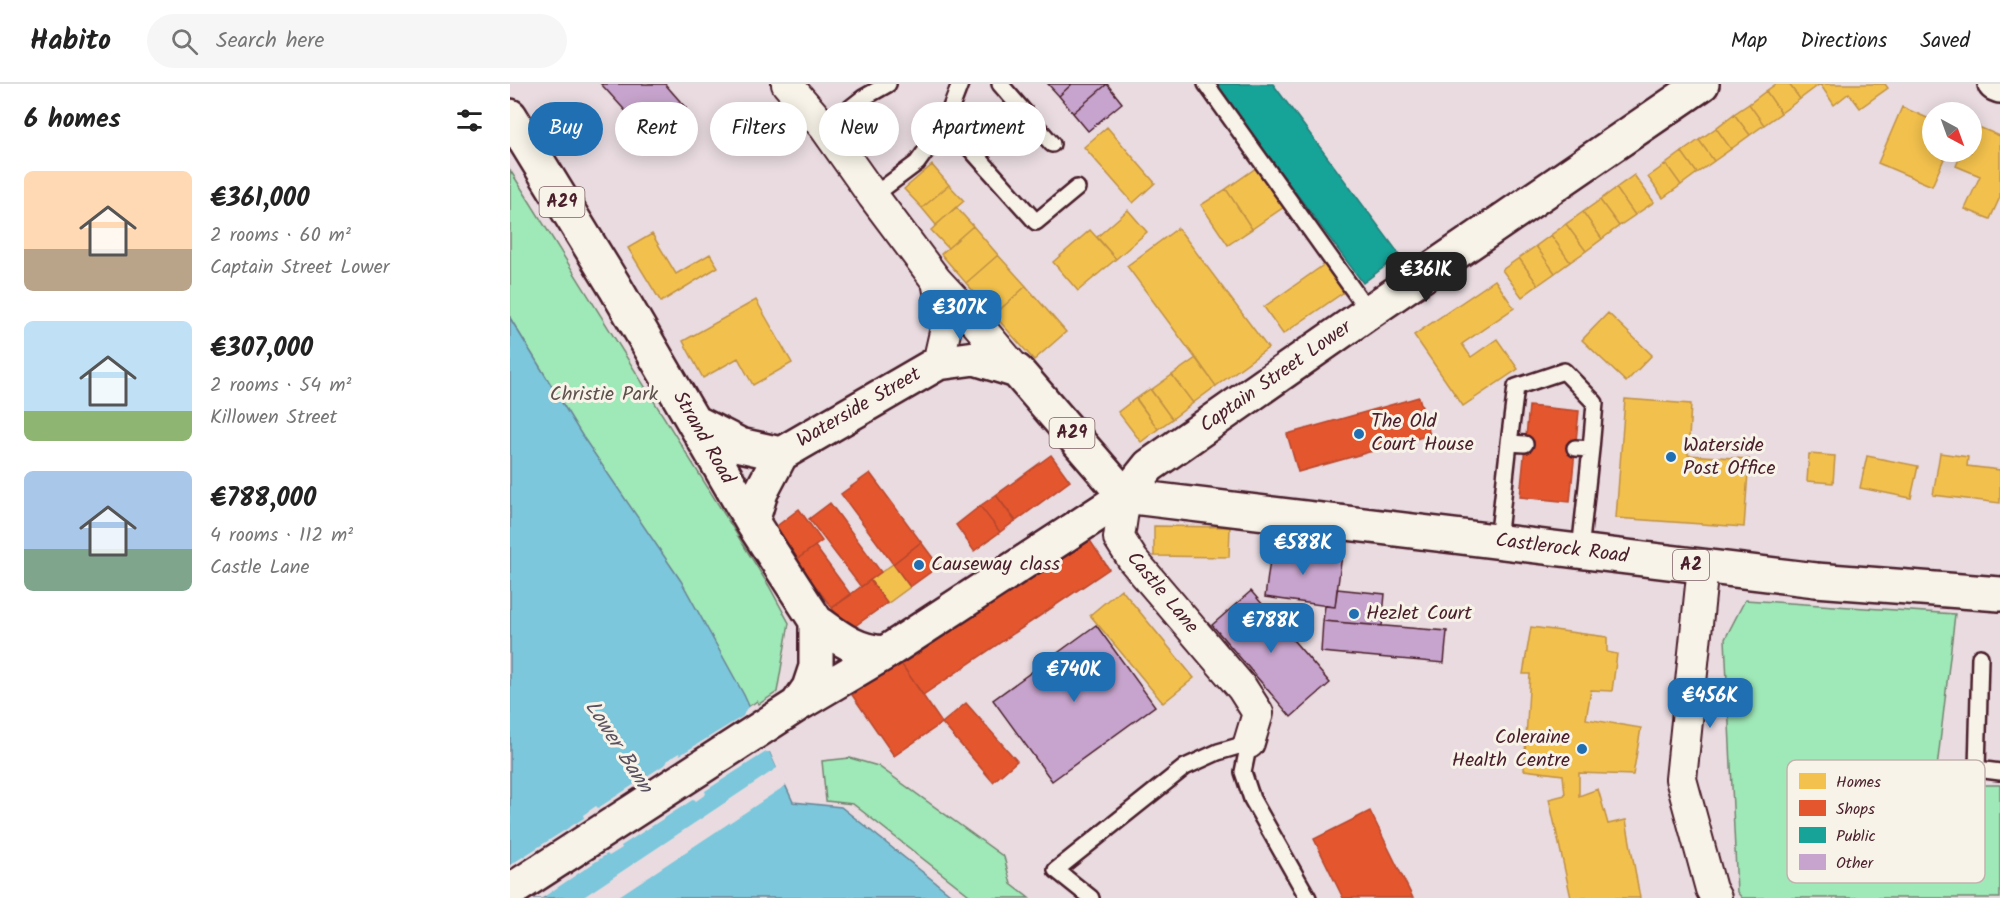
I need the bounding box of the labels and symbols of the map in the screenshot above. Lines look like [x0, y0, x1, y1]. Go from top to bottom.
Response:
north arrow [1922, 102, 1982, 162]
road number: A29 [539, 187, 584, 217]
pin: €361K [1384, 252, 1468, 303]
pin: €307K [918, 290, 1002, 341]
street label: Captain Street Lower [1193, 312, 1360, 442]
street label: Waterside Street [791, 359, 928, 457]
park label: Christie Park [550, 379, 659, 411]
street label: Strand Road [663, 385, 743, 492]
place label: The Old Court House [1371, 406, 1474, 461]
road number: A29 [1050, 418, 1094, 448]
marker: The Old Court House [1352, 427, 1366, 441]
place label: Waterside Post Office [1683, 430, 1775, 485]
marker: Waterside Post Office [1664, 450, 1678, 464]
pin: €588K [1261, 525, 1345, 576]
street label: Castlerock Road [1494, 525, 1631, 573]
street label: Castle Lane [1118, 545, 1206, 641]
place label: Causeway class [931, 549, 1060, 581]
road number: A2 [1673, 550, 1709, 580]
marker: Causeway class [912, 558, 926, 572]
place label: Hezlet Court [1366, 598, 1472, 630]
pin: €788K [1229, 603, 1313, 654]
marker: Hezlet Court [1347, 607, 1361, 621]
pin: €740K [1032, 652, 1116, 703]
pin: €456K [1668, 678, 1752, 729]
water label: Lower Bann [575, 694, 662, 802]
place label: Coleraine Health Centre [1452, 722, 1570, 777]
marker: Coleraine Health Centre [1575, 742, 1589, 756]
legend [1787, 760, 1985, 883]
text: Homes [1836, 770, 1881, 795]
text: Shops [1836, 797, 1875, 822]
text: Public [1836, 824, 1876, 849]
text: Other [1836, 851, 1875, 876]

